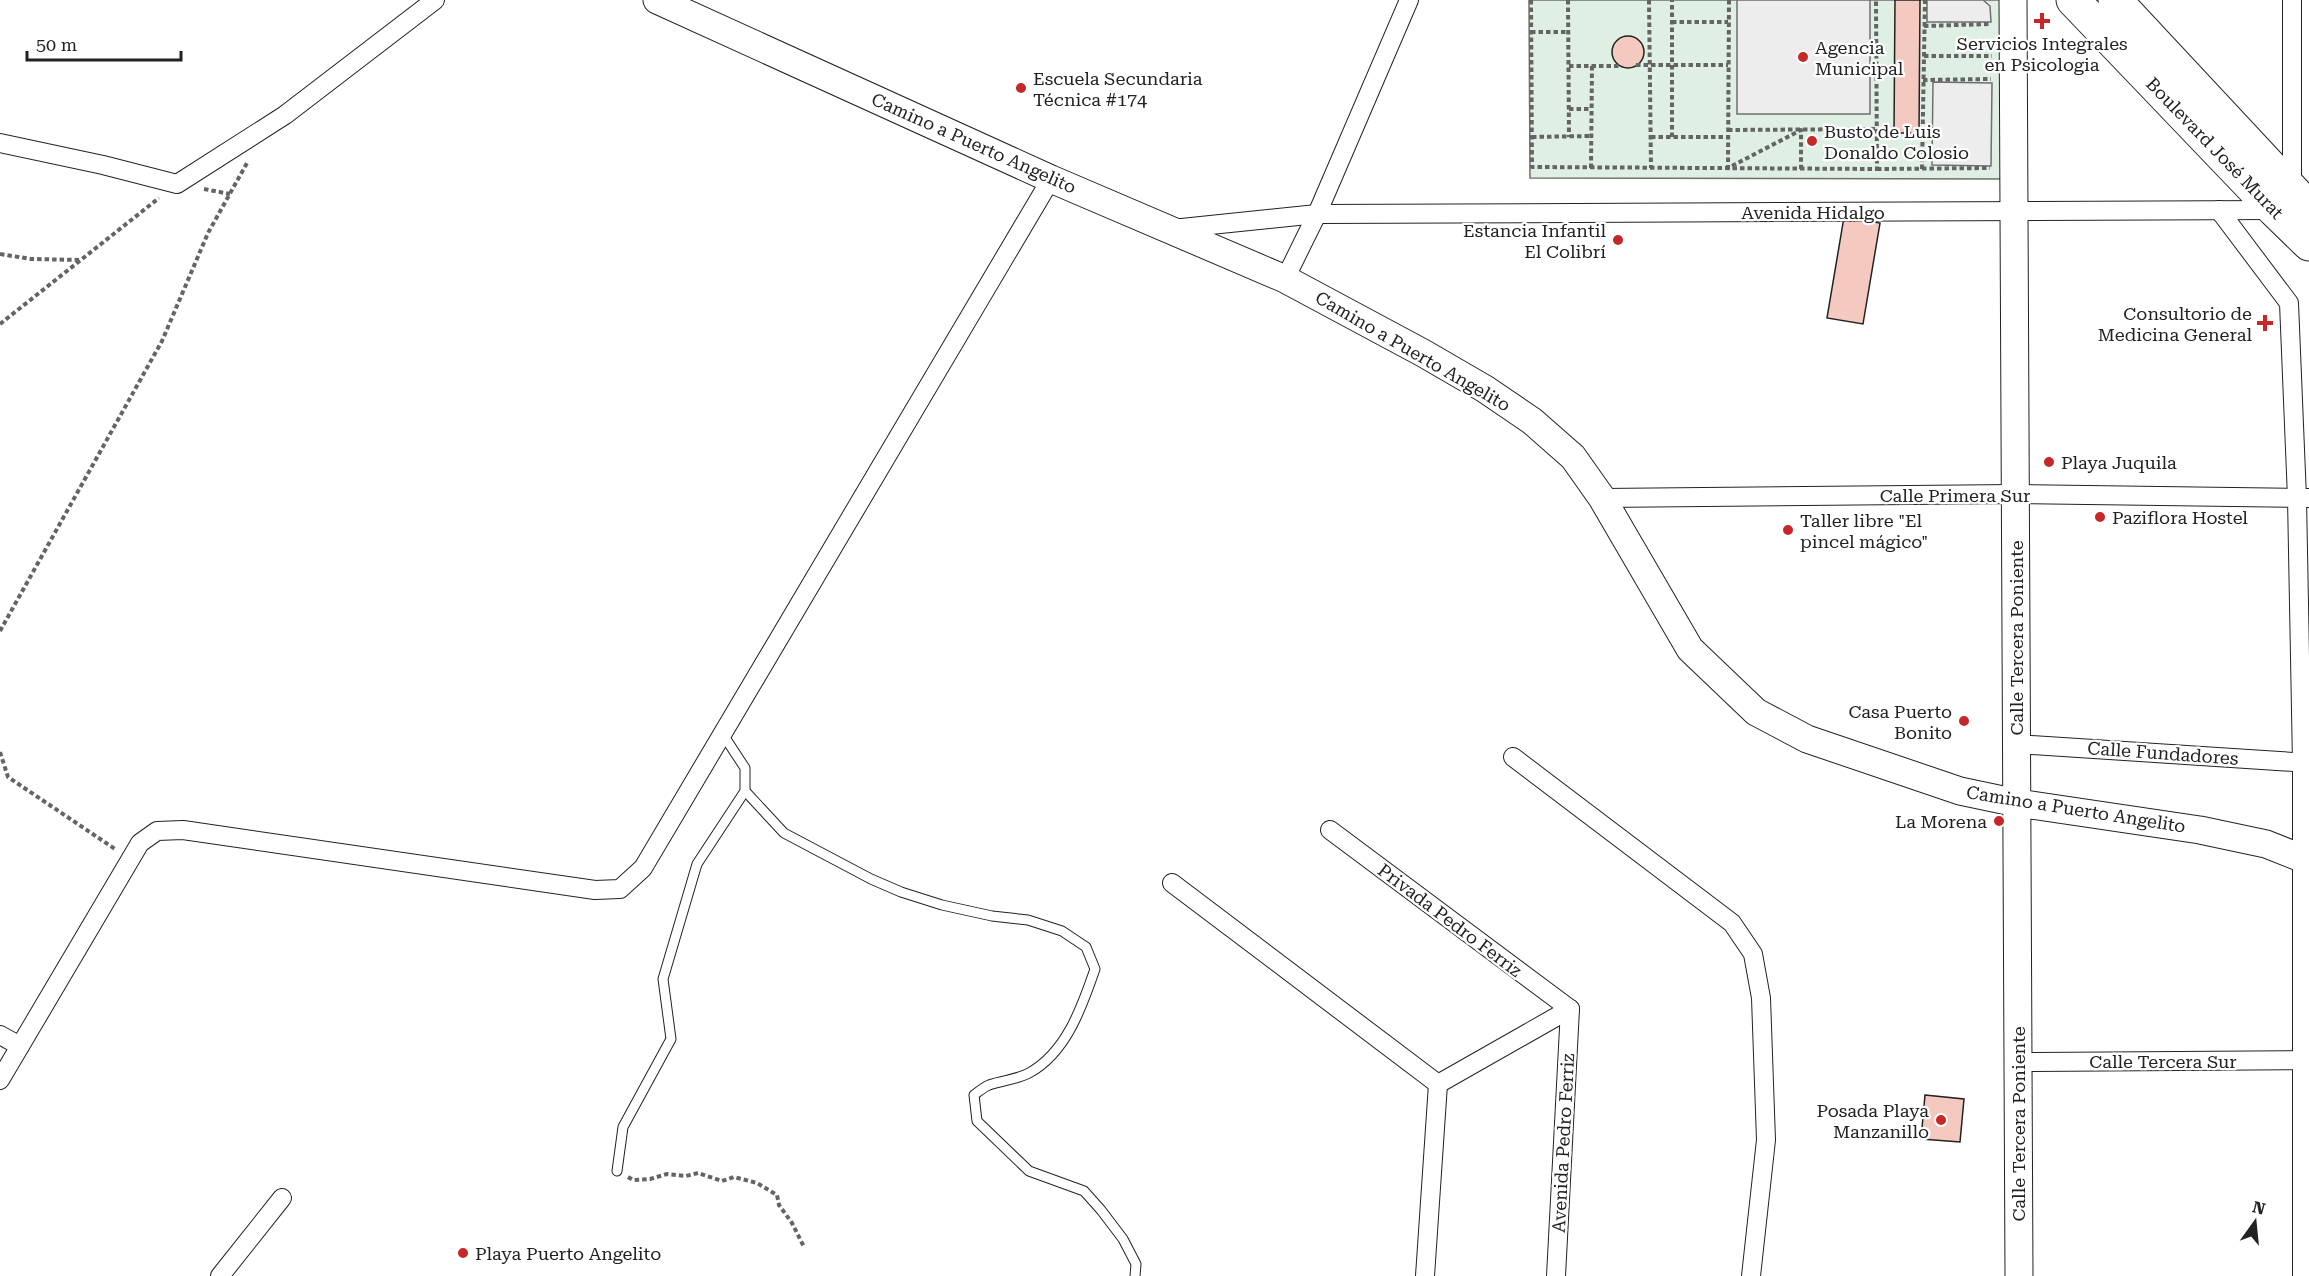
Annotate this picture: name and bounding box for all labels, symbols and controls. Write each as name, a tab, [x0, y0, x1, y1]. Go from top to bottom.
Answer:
marker: Servicios Integrales en Psicologia	[2033, 12, 2051, 30]
scale bar	[27, 24, 182, 62]
place label: Servicios Integrales en Psicologia	[1956, 33, 2128, 75]
text: 50 m	[36, 34, 77, 55]
place label: Agencia Municipal	[1815, 37, 1904, 79]
marker: Agencia Municipal	[1796, 50, 1810, 64]
place label: Escuela Secundaria Técnica #174	[1033, 68, 1203, 110]
street label: Boulevard José Murat	[2142, 73, 2288, 223]
marker: Escuela Secundaria Técnica #174	[1014, 81, 1028, 95]
street label: Camino a Puerto Angelito	[868, 88, 1080, 198]
place label: Busto de Luis Donaldo Colosio	[1824, 121, 1969, 163]
marker: Busto de Luis Donaldo Colosio	[1805, 134, 1819, 148]
street label: Avenida Hidalgo	[1741, 202, 1885, 223]
place label: Estancia Infantil El Colibrí	[1463, 220, 1606, 262]
marker: Estancia Infantil El Colibrí	[1611, 233, 1625, 247]
street label: Camino a Puerto Angelito	[1312, 286, 1514, 416]
place label: Consultorio de Medicina General	[2098, 303, 2252, 345]
marker: Consultorio de Medicina General	[2256, 314, 2274, 332]
place label: Playa Juquila	[2061, 452, 2177, 473]
marker: Playa Juquila	[2042, 455, 2056, 469]
street label: Calle Primera Sur	[1880, 485, 2030, 506]
place label: Paziflora Hostel	[2112, 507, 2248, 528]
place label: Taller libre "El pincel mágico"	[1800, 510, 1928, 552]
marker: Paziflora Hostel	[2093, 510, 2107, 524]
marker: Taller libre "El pincel mágico"	[1781, 523, 1795, 537]
street label: Calle Tercera Poniente	[2006, 540, 2027, 736]
place label: Casa Puerto Bonito	[1848, 701, 1952, 743]
marker: Casa Puerto Bonito	[1957, 714, 1971, 728]
street label: Calle Fundadores	[2087, 737, 2239, 769]
street label: Camino a Puerto Angelito	[1965, 781, 2187, 837]
place label: La Morena	[1895, 811, 1987, 832]
marker: La Morena	[1992, 814, 2006, 828]
street label: Privada Pedro Ferriz	[1374, 859, 1526, 981]
street label: Calle Tercera Poniente	[2008, 1026, 2029, 1222]
street label: Calle Tercera Sur	[2089, 1051, 2237, 1072]
street label: Avenida Pedro Ferriz	[1548, 1052, 1578, 1233]
place label: Posada Playa Manzanillo	[1817, 1100, 1929, 1142]
marker: Posada Playa Manzanillo	[1934, 1113, 1948, 1127]
north arrow	[2225, 1192, 2285, 1252]
text: N	[2250, 1197, 2267, 1219]
place label: Playa Puerto Angelito	[475, 1243, 661, 1264]
marker: Playa Puerto Angelito	[456, 1246, 470, 1260]

